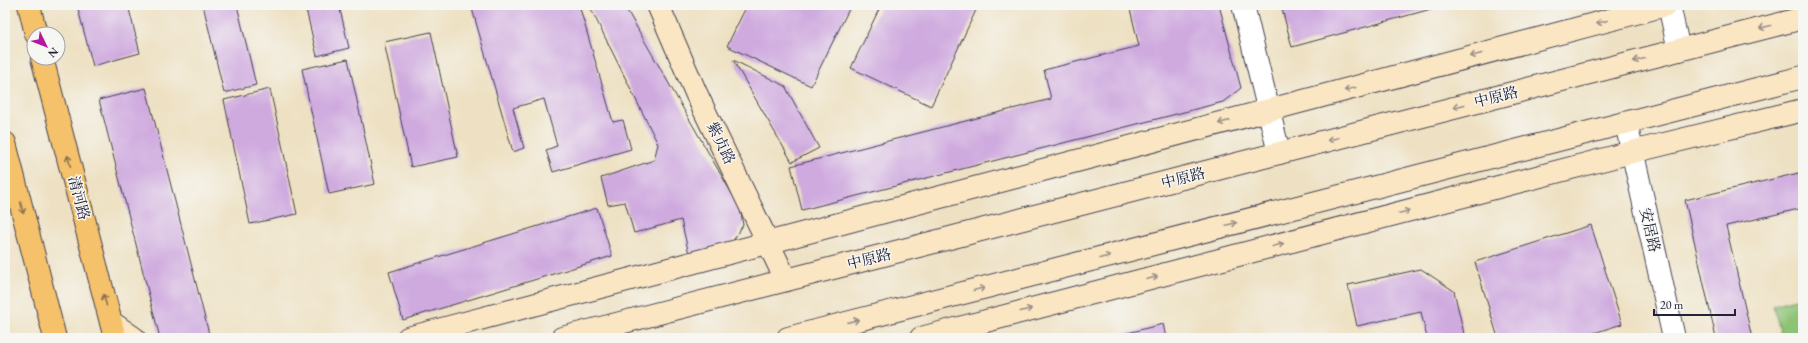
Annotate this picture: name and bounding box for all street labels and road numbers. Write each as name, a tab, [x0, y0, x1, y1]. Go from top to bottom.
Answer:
street label: 中原路	[1472, 82, 1520, 111]
street label: 紫贞路	[703, 118, 740, 167]
street label: 中原路	[1159, 163, 1207, 192]
street label: 清河路	[64, 174, 94, 222]
street label: 安居路	[1636, 206, 1665, 254]
street label: 中原路	[845, 244, 893, 273]

